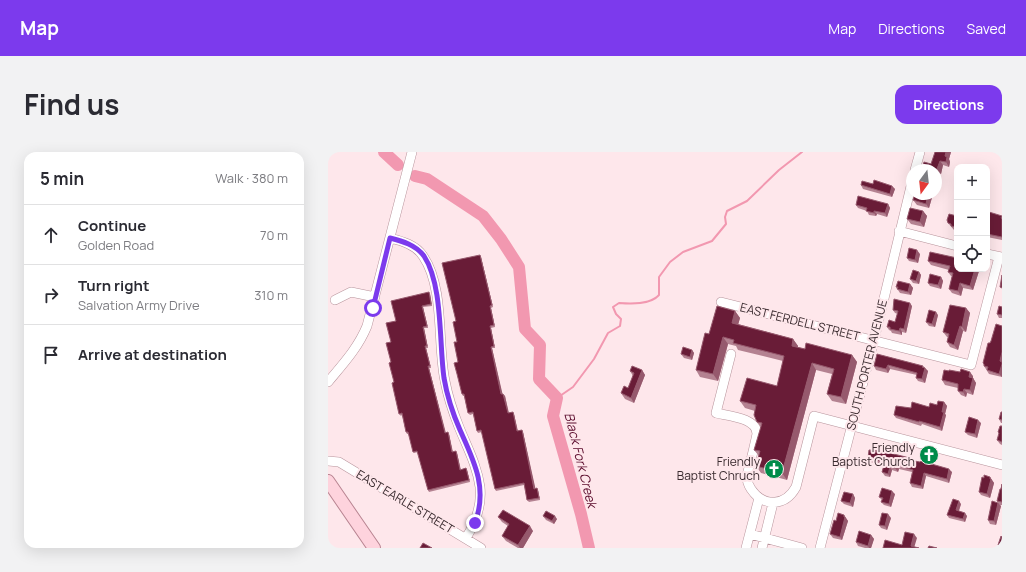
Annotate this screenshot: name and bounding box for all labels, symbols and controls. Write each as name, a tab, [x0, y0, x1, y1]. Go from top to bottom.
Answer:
text: Map	[20, 15, 59, 41]
text: Map	[828, 19, 856, 38]
text: Directions	[878, 19, 945, 38]
text: Saved	[967, 19, 1006, 38]
text: Find us	[24, 85, 119, 123]
button: Directions	[895, 85, 1002, 124]
north arrow	[906, 164, 942, 200]
map controls	[954, 164, 990, 272]
button: +	[954, 164, 990, 200]
text: 5 min	[40, 167, 84, 190]
text: Walk · 380 m	[215, 169, 288, 187]
button: −	[954, 200, 990, 236]
text: Continue	[78, 215, 146, 236]
icon: ahead	[40, 224, 62, 246]
text: 70 m	[260, 226, 288, 244]
text: Golden Road	[78, 236, 154, 254]
button: locate	[954, 236, 990, 272]
text: Turn right	[78, 275, 149, 296]
icon: right	[40, 284, 62, 306]
text: 310 m	[254, 286, 288, 304]
text: Salvation Army Drive	[78, 296, 200, 314]
street label: EAST FERDELL STREET	[738, 298, 863, 345]
street label: SOUTH PORTER AVENUE	[842, 298, 891, 432]
route start	[364, 299, 382, 317]
icon: arrive	[40, 344, 62, 366]
text: Arrive at destination	[78, 344, 227, 365]
water label: Black Fork Creek	[560, 410, 602, 512]
place label: Friendly Baptist Church	[832, 439, 916, 470]
church icon: Friendly Baptist Church	[918, 444, 940, 466]
place label: Friendly Baptist Chruch	[677, 453, 761, 484]
church icon: Friendly Baptist Chruch	[763, 458, 785, 480]
street label: EAST EARLE STREET	[353, 466, 458, 538]
route end	[466, 514, 484, 532]

